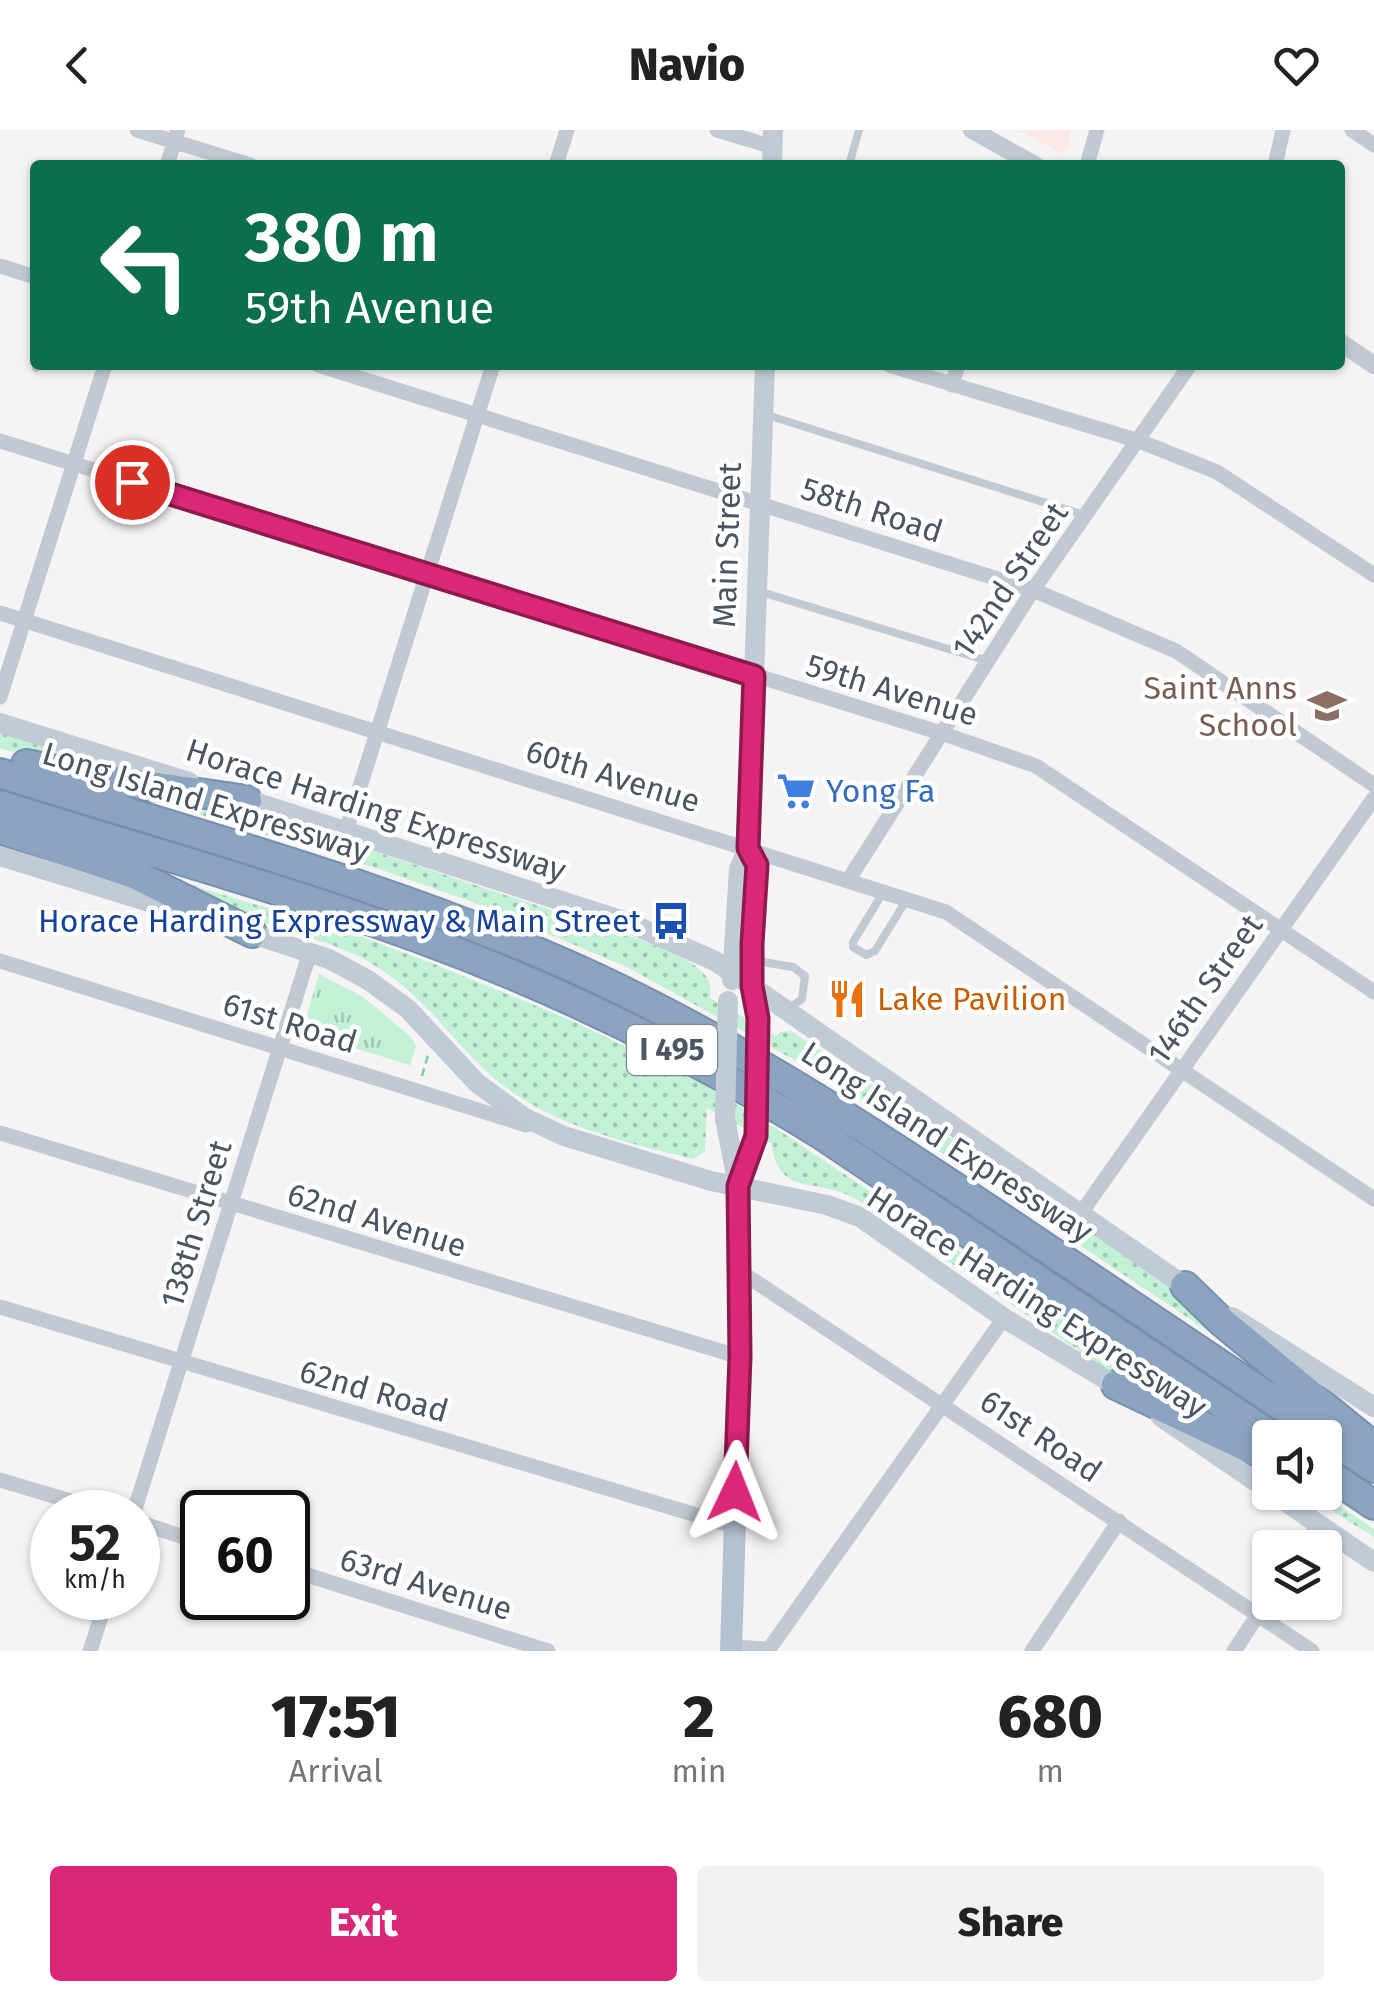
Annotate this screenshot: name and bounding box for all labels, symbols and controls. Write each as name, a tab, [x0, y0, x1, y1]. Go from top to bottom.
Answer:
icon: back	[50, 38, 105, 93]
text: Navio	[629, 38, 745, 92]
icon: heart	[1269, 38, 1324, 93]
text: 380 m	[245, 196, 439, 280]
icon: left	[80, 200, 210, 330]
text: 59th Avenue	[245, 281, 494, 335]
pin	[90, 440, 175, 525]
icon: arrive	[105, 455, 160, 510]
street label: Main Street	[705, 461, 749, 628]
street label: 58th Road	[797, 469, 947, 551]
street label: 142nd Street	[944, 495, 1076, 665]
street label: 59th Avenue	[802, 646, 982, 734]
place label: Saint Anns School	[1144, 669, 1297, 744]
school or university icon: Saint Anns School	[1306, 685, 1348, 727]
street label: Horace Harding Expressway	[181, 731, 571, 890]
street label: 60th Avenue	[521, 732, 705, 820]
street label: Long Island Expressway	[38, 734, 374, 870]
supermarket icon: Yong Fa	[775, 770, 817, 812]
place label: Yong Fa	[826, 772, 935, 810]
bus stop icon: Horace Harding Expressway & Main Street	[650, 900, 692, 942]
place label: Horace Harding Expressway & Main Street	[38, 902, 641, 940]
street label: 146th Street	[1140, 907, 1271, 1071]
restaurant icon: Lake Pavilion	[826, 978, 868, 1020]
place label: Lake Pavilion	[877, 980, 1066, 1018]
street label: 61st Road	[218, 985, 362, 1061]
road number: I 495	[627, 1025, 717, 1075]
street label: Long Island Expressway	[794, 1033, 1100, 1251]
street label: 138th Street	[153, 1135, 240, 1312]
street label: 62nd Avenue	[283, 1175, 471, 1265]
street label: Horace Harding Expressway	[860, 1178, 1214, 1426]
street label: 62nd Road	[295, 1352, 453, 1430]
street label: 61st Road	[973, 1382, 1109, 1490]
map controls	[1252, 1420, 1342, 1620]
button: sound	[1252, 1420, 1342, 1510]
position arrow	[683, 1440, 787, 1544]
speed limit sign: 60	[180, 1490, 310, 1620]
text: 52	[69, 1513, 121, 1573]
button: layers	[1252, 1530, 1342, 1620]
street label: 63rd Avenue	[335, 1540, 517, 1628]
text: km/h	[64, 1565, 126, 1595]
text: 17:51	[271, 1681, 400, 1753]
text: 2	[683, 1681, 715, 1753]
text: 680	[998, 1681, 1103, 1753]
text: Arrival	[289, 1752, 383, 1790]
text: min	[671, 1752, 727, 1790]
text: m	[1037, 1752, 1064, 1790]
button: Exit	[50, 1866, 677, 1981]
button: Share	[697, 1866, 1324, 1981]

